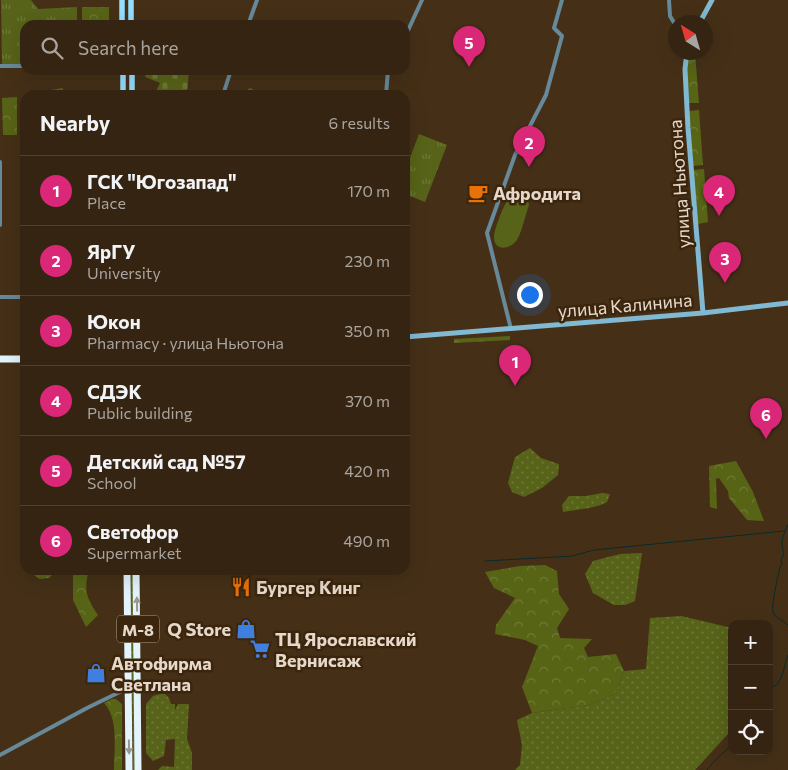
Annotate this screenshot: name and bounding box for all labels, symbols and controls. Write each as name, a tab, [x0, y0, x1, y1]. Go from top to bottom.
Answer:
north arrow	[668, 15, 713, 60]
search box	[20, 20, 410, 75]
pin: 5	[453, 26, 485, 67]
icon: search	[38, 34, 66, 62]
text: Search here	[78, 36, 178, 59]
text: Nearby	[40, 110, 110, 135]
text: 6 results	[329, 113, 390, 132]
street label: улица Ньютона	[664, 119, 694, 249]
pin: 2	[513, 126, 545, 167]
text: ГСК "Югозапад"	[87, 170, 236, 193]
pin: 4	[703, 175, 735, 216]
text: 1	[52, 181, 60, 200]
text: 170 m	[347, 181, 390, 200]
cafe icon: Афродита	[467, 182, 489, 204]
place label: Афродита	[493, 182, 581, 204]
text: Place	[87, 193, 126, 212]
text: ЯрГУ	[87, 240, 136, 263]
pin: 3	[709, 242, 741, 283]
text: 2	[51, 251, 61, 270]
text: 230 m	[345, 251, 390, 270]
text: University	[87, 263, 161, 282]
your location	[517, 282, 543, 308]
street label: улица Калинина	[557, 288, 693, 322]
text: Юкон	[87, 310, 141, 333]
text: 3	[51, 321, 61, 340]
text: 350 m	[344, 321, 390, 340]
text: Pharmacy · улица Ньютона	[87, 333, 284, 352]
pin: 1	[499, 345, 531, 386]
text: СДЭК	[87, 380, 142, 403]
text: 4	[51, 391, 61, 410]
text: 370 m	[345, 391, 390, 410]
pin: 6	[750, 398, 782, 439]
text: Public building	[87, 403, 192, 422]
text: Детский сад №57	[87, 450, 246, 473]
text: 5	[51, 461, 61, 480]
text: 420 m	[344, 461, 390, 480]
text: School	[87, 473, 137, 492]
text: Светофор	[87, 520, 179, 543]
text: 6	[51, 531, 61, 550]
text: 490 m	[343, 531, 390, 550]
text: Supermarket	[87, 543, 182, 562]
restaurant icon: Бургер Кинг	[230, 576, 252, 598]
place label: Бургер Кинг	[256, 576, 361, 598]
one-way arrow	[133, 595, 141, 611]
road number: М-8	[117, 616, 159, 642]
place label: Q Store	[167, 618, 231, 640]
shop icon: Q Store	[235, 618, 257, 640]
map controls	[728, 620, 773, 755]
button: +	[728, 620, 773, 665]
place label: ТЦ Ярославский Вернисаж	[275, 628, 416, 671]
supermarket icon: ТЦ Ярославский Вернисаж	[249, 638, 271, 660]
place label: Автофирма Светлана	[111, 652, 212, 695]
shop icon: Автофирма Светлана	[85, 662, 107, 684]
button: −	[728, 665, 773, 710]
button: locate	[728, 710, 773, 755]
one-way arrow	[125, 739, 133, 755]

